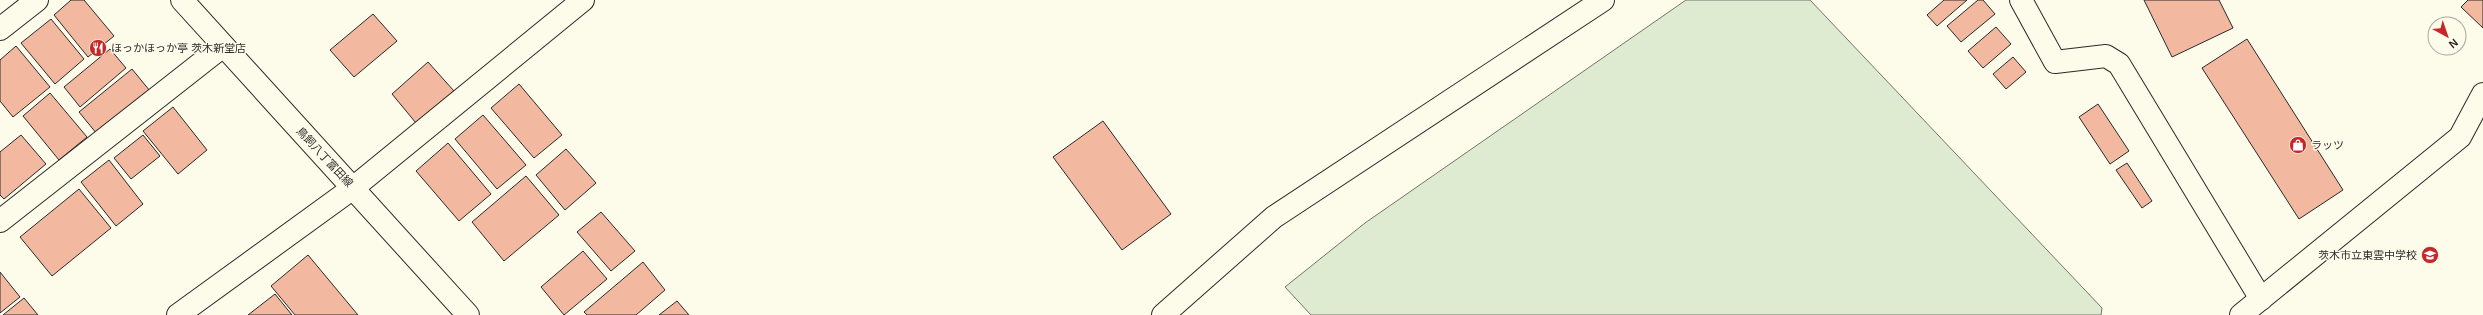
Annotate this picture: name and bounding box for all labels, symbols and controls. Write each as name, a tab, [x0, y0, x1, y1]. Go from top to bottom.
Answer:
north arrow	[2427, 16, 2467, 56]
text: N	[2446, 37, 2460, 51]
restaurant icon: ほっかほっか亭 茨木新堂店	[88, 38, 108, 58]
place label: ほっかほっか亭 茨木新堂店	[111, 42, 246, 54]
street label: 鳥飼八丁富田線	[294, 125, 356, 189]
shop icon: ラッツ	[2288, 135, 2308, 155]
place label: ラッツ	[2311, 139, 2344, 151]
school or university icon: 茨木市立東雲中学校	[2420, 245, 2440, 265]
place label: 茨木市立東雲中学校	[2318, 249, 2417, 261]

